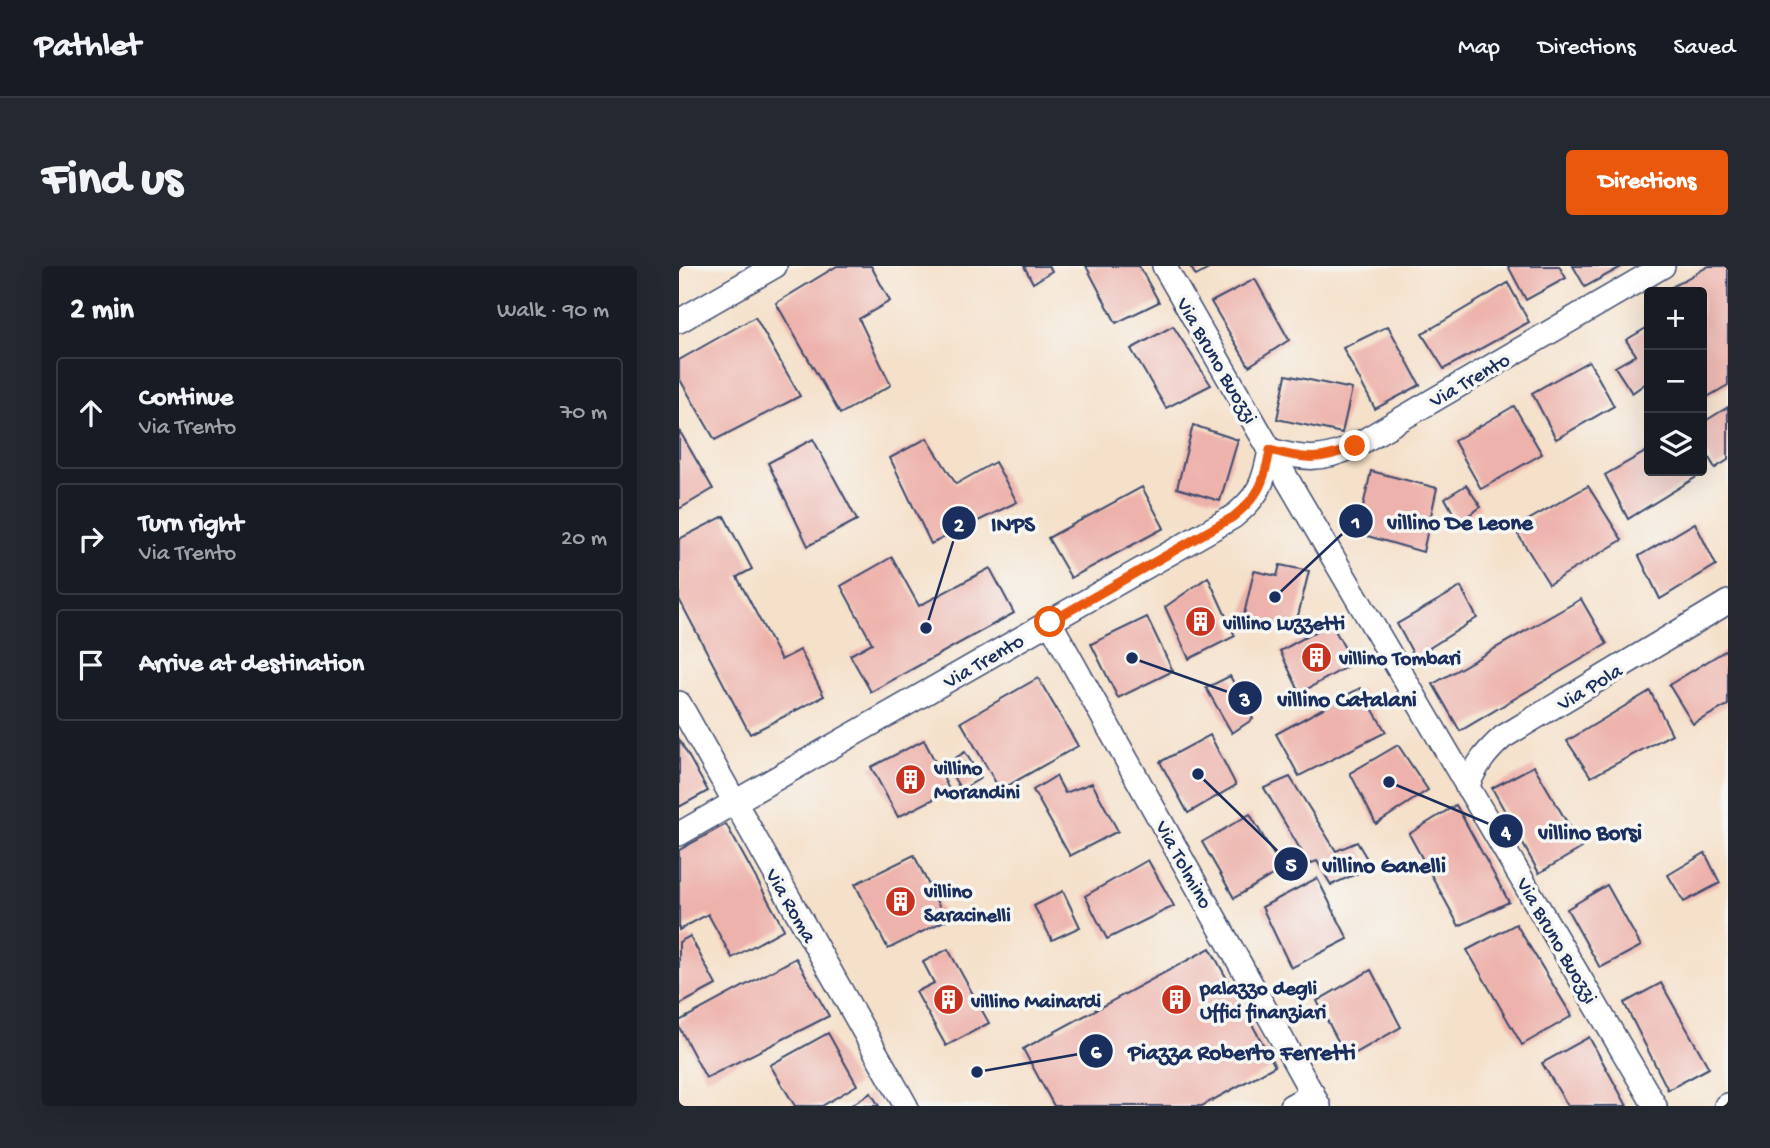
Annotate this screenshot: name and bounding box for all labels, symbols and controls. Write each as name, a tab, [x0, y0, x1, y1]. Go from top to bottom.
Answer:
text: Pathlet	[35, 29, 141, 67]
text: Map	[1458, 34, 1500, 63]
text: Directions	[1538, 34, 1636, 63]
text: Saved	[1674, 34, 1735, 63]
button: Directions	[1566, 150, 1728, 215]
text: Find us	[42, 153, 182, 211]
map controls	[1644, 287, 1707, 476]
button: +	[1644, 287, 1707, 350]
street label: Via Bruno Buozzi	[1168, 293, 1261, 429]
text: 2 min	[70, 294, 134, 329]
text: Walk · 90 m	[497, 298, 609, 325]
street label: Via Trento	[1425, 349, 1515, 416]
button: −	[1644, 350, 1707, 413]
text: Continue	[139, 384, 233, 415]
icon: ahead	[72, 394, 110, 432]
text: 70 m	[560, 400, 607, 427]
button: layers	[1644, 413, 1707, 476]
text: Via Trento	[139, 415, 236, 442]
route end	[1339, 430, 1370, 461]
callout: villino De Leone	[1338, 499, 1547, 543]
callout: INPS	[942, 501, 1049, 545]
text: Turn right	[139, 510, 243, 541]
text: villino De Leone	[1386, 511, 1534, 538]
text: 1	[1351, 512, 1360, 537]
text: INPS	[991, 513, 1036, 540]
text: 2	[954, 515, 965, 540]
icon: right	[72, 520, 110, 558]
text: 20 m	[561, 526, 607, 553]
text: Via Trento	[139, 541, 236, 568]
building icon: villino Luzzetti	[1183, 605, 1217, 639]
route start	[1034, 606, 1065, 637]
place label: villino Luzzetti	[1222, 613, 1345, 638]
street label: Via Trento	[939, 630, 1029, 697]
building icon: villino Tombari	[1299, 640, 1333, 674]
icon: arrive	[72, 646, 110, 684]
place label: villino Tombari	[1338, 648, 1461, 673]
text: Arrive at destination	[139, 650, 364, 681]
street label: Via Pola	[1553, 659, 1629, 719]
callout: villino Catalani	[1228, 676, 1431, 720]
text: villino Catalani	[1276, 688, 1417, 715]
text: 3	[1239, 690, 1251, 715]
place label: villino Morandini	[933, 758, 1020, 807]
building icon: villino Morandini	[894, 762, 928, 796]
callout: villino Borsi	[1489, 809, 1656, 853]
street label: Via Tolmino	[1147, 816, 1216, 914]
text: villino Borsi	[1537, 821, 1642, 848]
text: 4	[1500, 822, 1512, 847]
callout: villino Ganelli	[1273, 842, 1460, 886]
text: villino Ganelli	[1321, 854, 1446, 881]
text: 5	[1285, 855, 1297, 880]
street label: Via Roma	[757, 864, 821, 949]
street label: Via Bruno Buozzi	[1508, 873, 1601, 1009]
place label: villino Saracinelli	[923, 881, 1011, 930]
building icon: villino Saracinelli	[884, 885, 918, 919]
place label: palazzo degli Uffici finanziari	[1199, 978, 1326, 1027]
building icon: palazzo degli Uffici finanziari	[1160, 982, 1194, 1016]
building icon: villino Mainardi	[931, 983, 965, 1017]
place label: villino Mainardi	[970, 991, 1101, 1016]
callout: Piazza Roberto Ferretti	[1079, 1029, 1369, 1073]
text: Piazza Roberto Ferretti	[1126, 1041, 1356, 1068]
text: 6	[1091, 1042, 1103, 1067]

